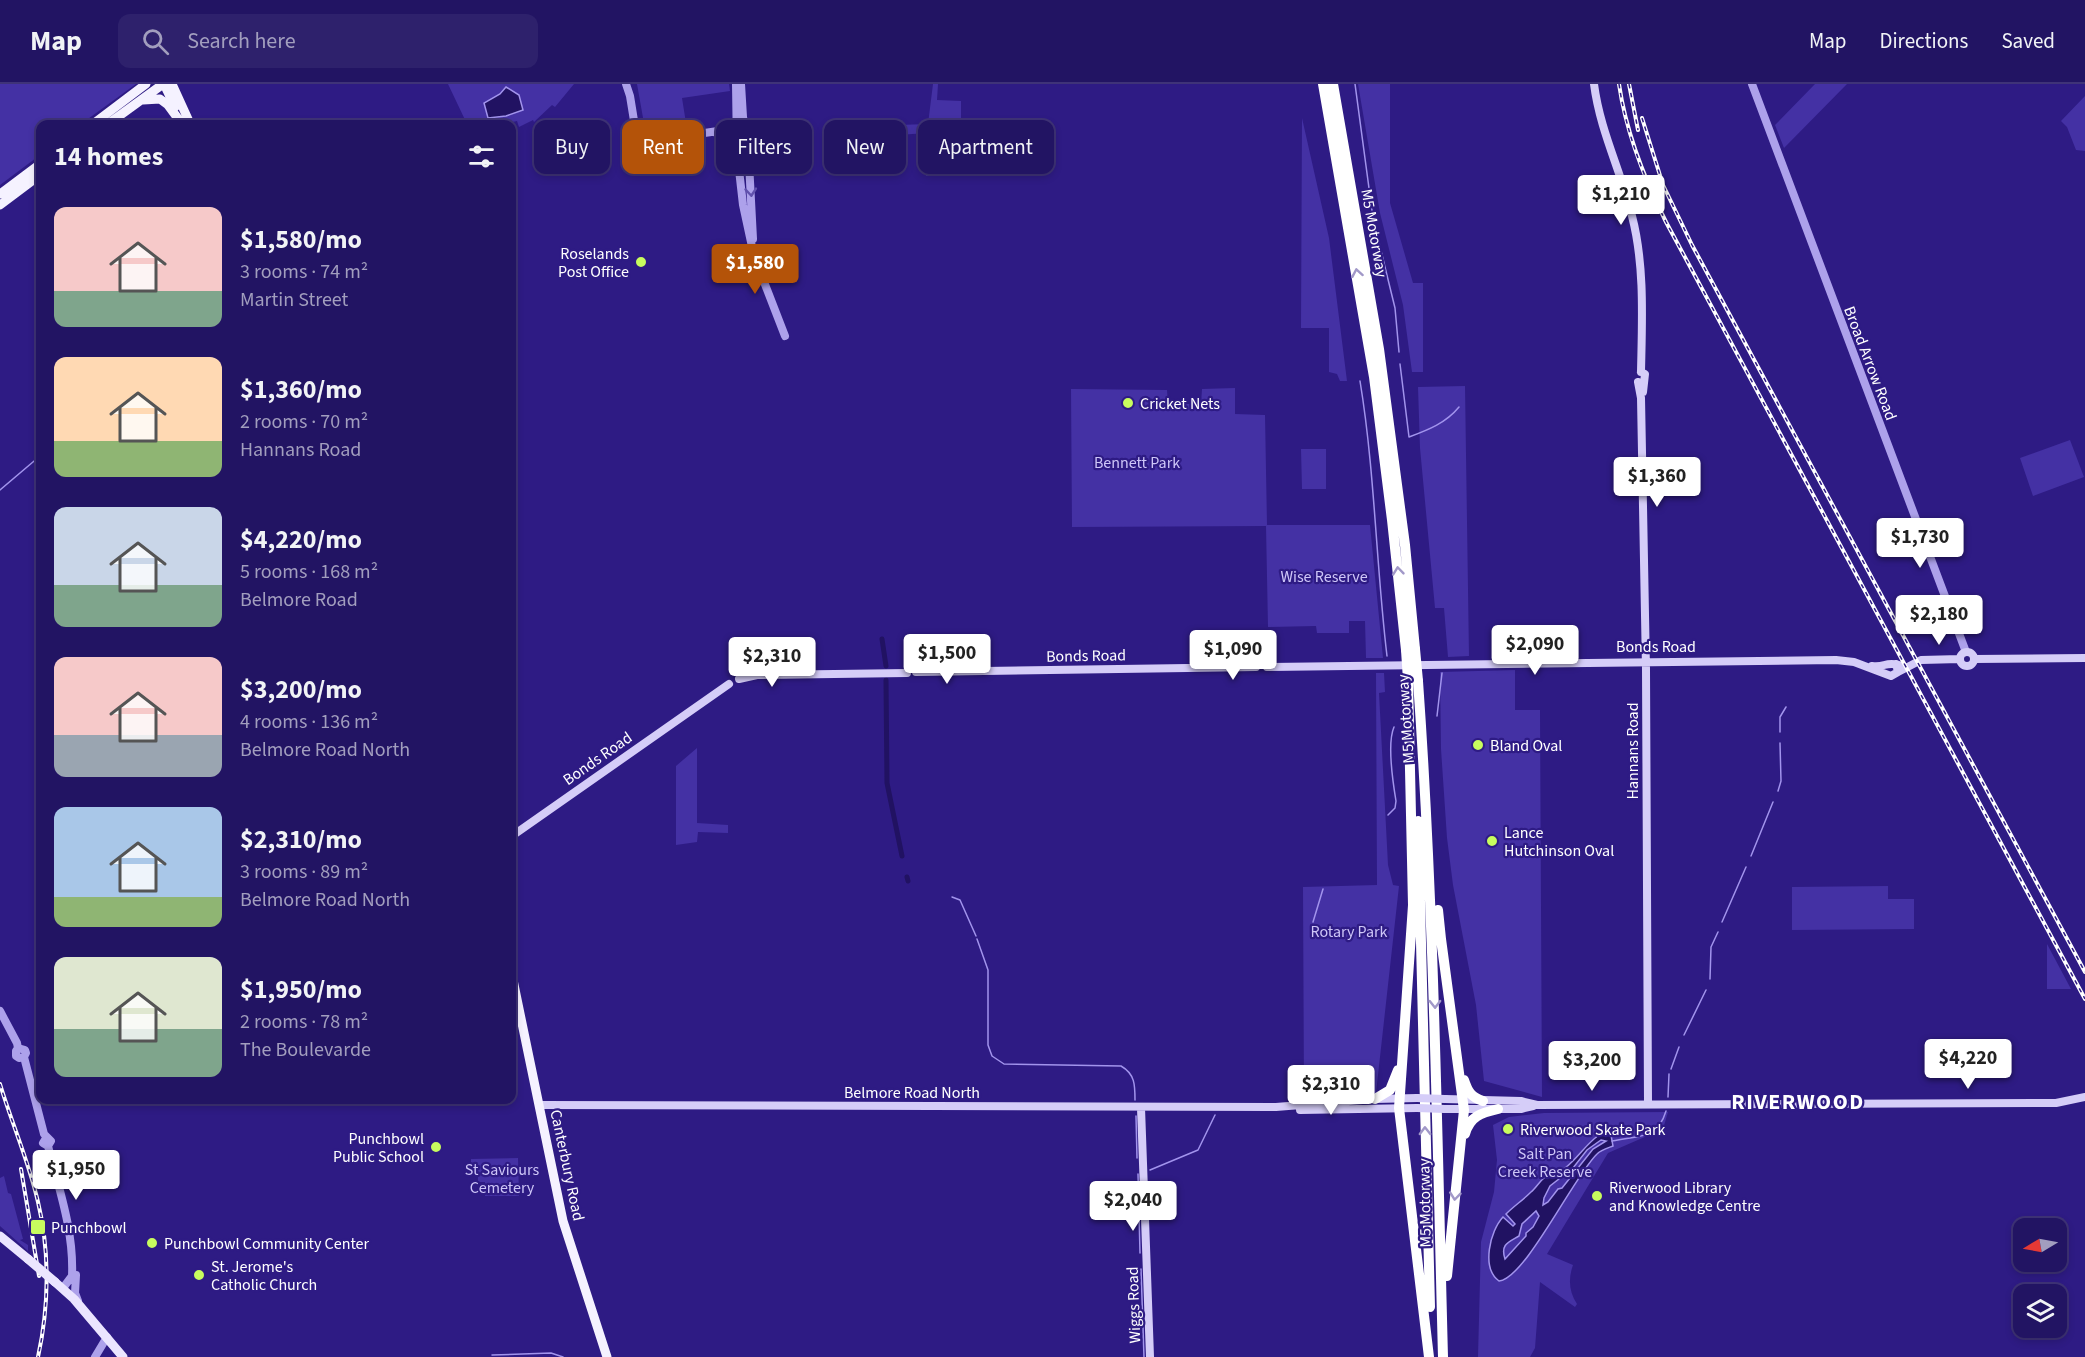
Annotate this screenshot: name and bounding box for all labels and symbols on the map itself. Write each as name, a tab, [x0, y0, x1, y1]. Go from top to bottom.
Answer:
pin: $1,210	[1572, 175, 1670, 226]
street label: M5 Motorway	[1355, 187, 1393, 280]
one-way arrow	[745, 188, 758, 197]
place label: Roselands Post Office	[558, 243, 629, 283]
pin: $1,580	[706, 244, 804, 295]
marker: Roselands Post Office	[634, 255, 648, 269]
one-way arrow	[1351, 269, 1364, 279]
street label: Broad Arrow Road	[1838, 303, 1902, 424]
place label: Cricket Nets	[1140, 393, 1220, 415]
marker: Cricket Nets	[1121, 396, 1135, 410]
park label: Bennett Park	[1094, 452, 1180, 474]
pin: $1,360	[1608, 457, 1706, 508]
pin: $1,730	[1871, 518, 1969, 569]
park label: Wise Reserve	[1280, 566, 1368, 588]
one-way arrow	[1392, 566, 1405, 575]
pin: $2,180	[1890, 595, 1988, 646]
pin: $2,090	[1486, 625, 1584, 676]
pin: $1,090	[1184, 630, 1282, 681]
pin: $1,500	[898, 634, 996, 685]
street label: Bonds Road	[1616, 636, 1696, 658]
pin: $2,310	[723, 637, 821, 688]
street label: Bonds Road	[1046, 644, 1126, 668]
street label: M5 Motorway	[1392, 673, 1420, 764]
street label: Hannans Road	[1622, 702, 1644, 800]
street label: Bonds Road	[559, 727, 637, 791]
place label: Bland Oval	[1490, 735, 1562, 757]
marker: Bland Oval	[1471, 738, 1485, 752]
place label: Lance Hutchinson Oval	[1504, 822, 1614, 862]
marker: Lance Hutchinson Oval	[1485, 834, 1499, 848]
park label: Rotary Park	[1310, 921, 1388, 943]
one-way arrow	[1429, 999, 1441, 1008]
pin: $4,220	[1919, 1039, 2017, 1090]
pin: $3,200	[1543, 1041, 1641, 1092]
pin: $2,310	[1282, 1065, 1380, 1116]
street label: Belmore Road North	[844, 1082, 980, 1104]
district label: RIVERWOOD	[1731, 1086, 1865, 1118]
street label: Canterbury Road	[544, 1108, 590, 1223]
place label: Riverwood Skate Park	[1520, 1119, 1666, 1141]
marker: Riverwood Skate Park	[1501, 1122, 1515, 1136]
one-way arrow	[1419, 1127, 1431, 1136]
place label: Punchbowl Public School	[333, 1128, 424, 1168]
marker: Punchbowl Public School	[429, 1140, 443, 1154]
park label: Salt Pan Creek Reserve	[1498, 1143, 1592, 1183]
pin: $1,950	[27, 1150, 125, 1201]
street label: M5 Motorway	[1413, 1158, 1437, 1248]
park label: St Saviours Cemetery	[465, 1159, 539, 1199]
place label: Riverwood Library and Knowledge Centre	[1609, 1177, 1761, 1217]
pin: $2,040	[1084, 1181, 1182, 1232]
marker: Riverwood Library and Knowledge Centre	[1590, 1189, 1604, 1203]
one-way arrow	[1449, 1192, 1462, 1201]
place label: Punchbowl	[51, 1217, 127, 1239]
marker: Punchbowl	[29, 1218, 47, 1236]
north arrow	[2013, 1218, 2067, 1272]
place label: Punchbowl Community Center	[164, 1233, 370, 1255]
marker: Punchbowl Community Center	[145, 1236, 159, 1250]
place label: St. Jerome's Catholic Church	[211, 1256, 317, 1296]
street label: Wiggs Road	[1122, 1266, 1146, 1344]
marker: St. Jerome's Catholic Church	[192, 1268, 206, 1282]

